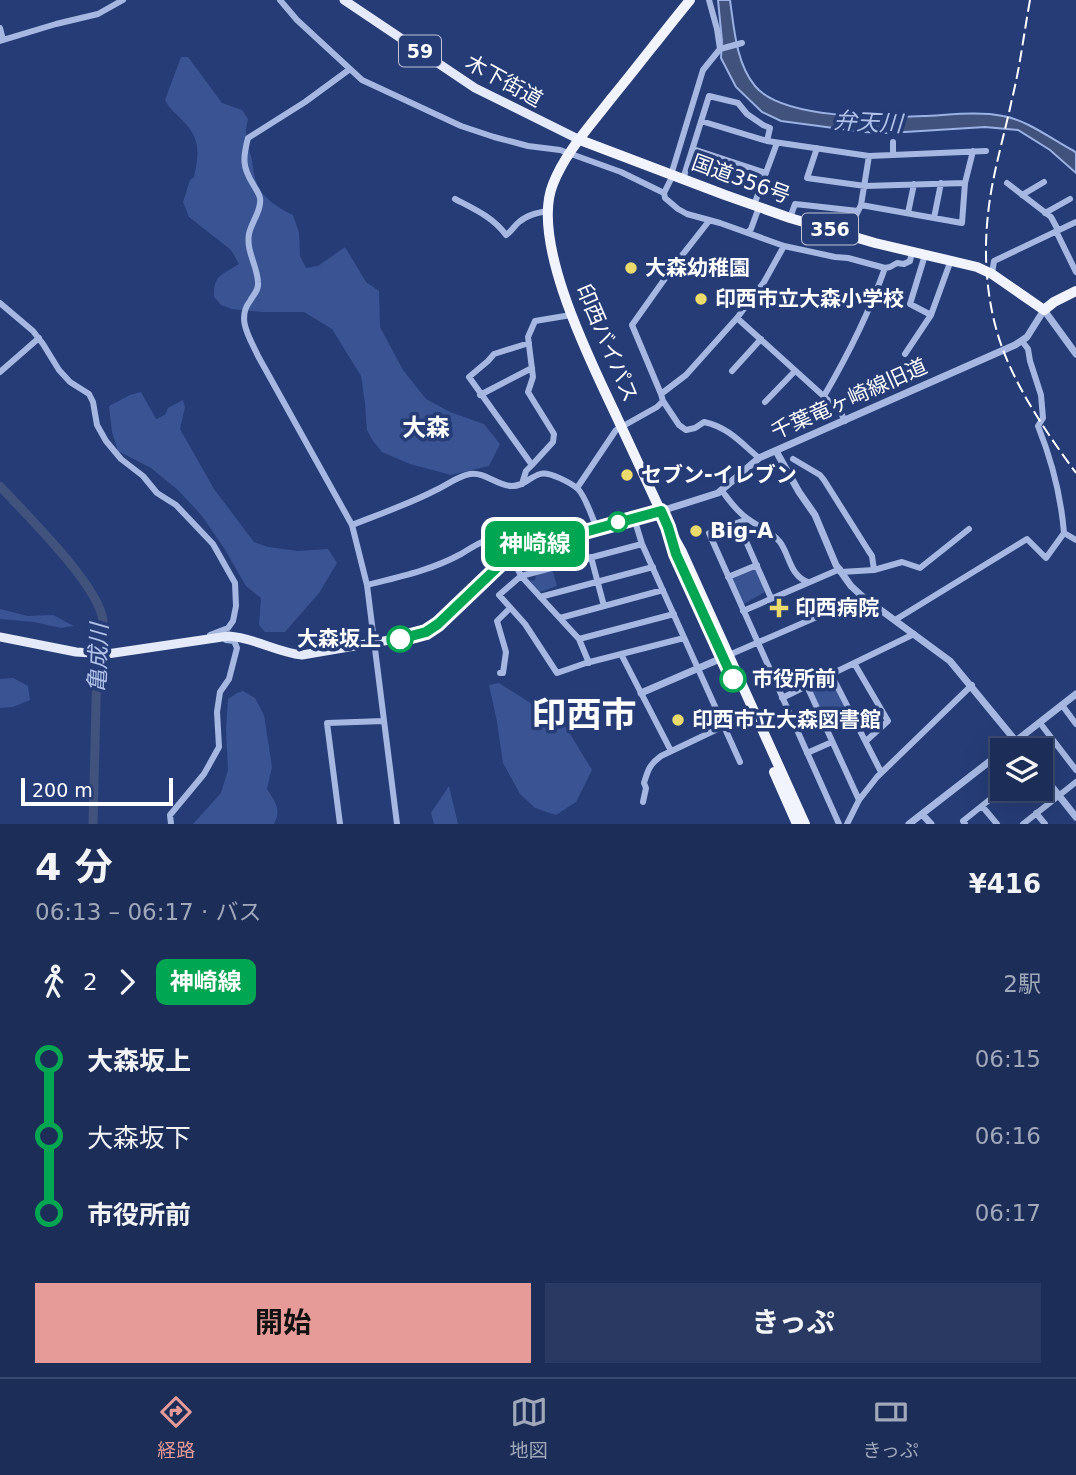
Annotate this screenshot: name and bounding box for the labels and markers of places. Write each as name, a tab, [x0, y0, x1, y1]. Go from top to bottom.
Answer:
place label: 大森幼稚園	[645, 256, 750, 280]
marker: 大森幼稚園	[623, 260, 639, 276]
place label: 印西市立大森小学校	[715, 287, 904, 311]
marker: 印西市立大森小学校	[693, 291, 709, 307]
place label: セブン-イレブン	[641, 463, 797, 487]
marker: セブン-イレブン	[619, 467, 635, 483]
unlabelled marker	[608, 512, 628, 532]
place label: Big-A	[710, 519, 774, 543]
marker: Big-A	[688, 523, 704, 539]
place label: 印西病院	[795, 596, 879, 620]
marker: 印西病院	[769, 598, 789, 618]
marker: 大森坂上	[387, 626, 413, 652]
place label: 大森坂上	[297, 627, 381, 651]
marker: 市役所前	[720, 666, 746, 692]
place label: 市役所前	[752, 667, 836, 691]
place label: 印西市立大森図書館	[692, 708, 881, 732]
marker: 印西市立大森図書館	[670, 712, 686, 728]

